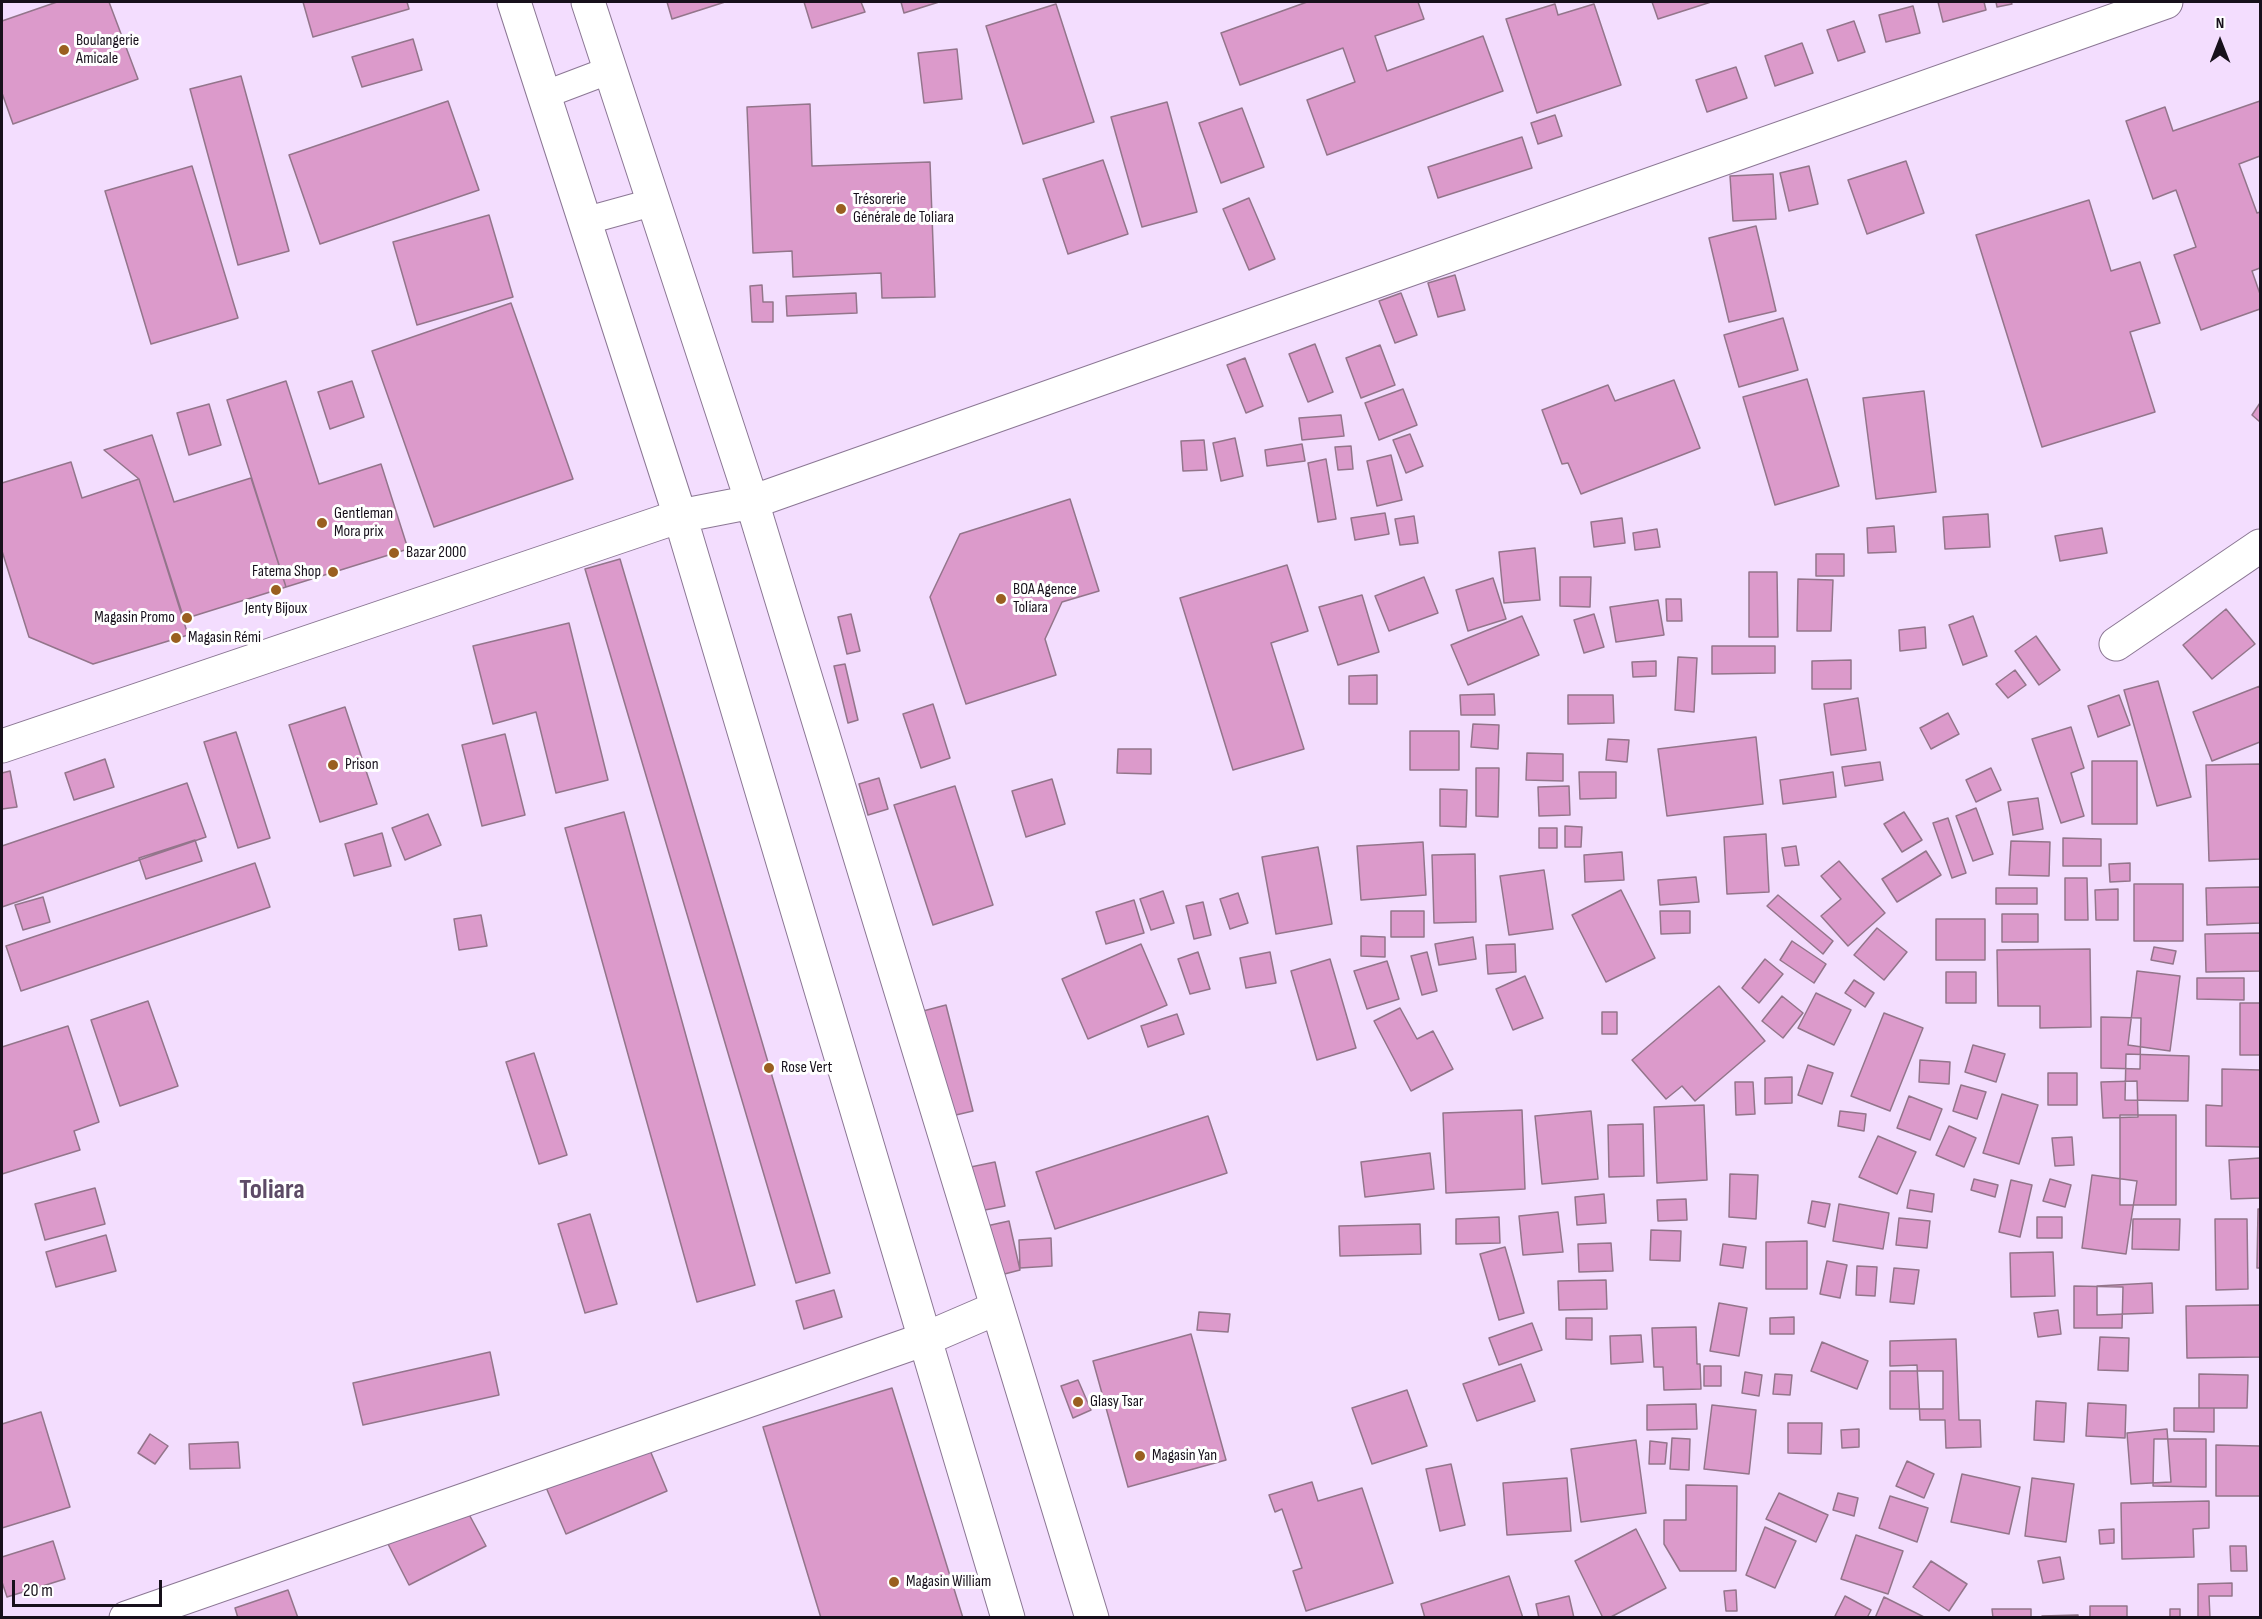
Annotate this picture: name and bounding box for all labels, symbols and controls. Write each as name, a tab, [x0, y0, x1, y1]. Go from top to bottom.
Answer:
north arrow	[2190, 12, 2250, 72]
text: N	[2216, 14, 2224, 33]
place label: Boulangerie Amicale	[76, 31, 139, 69]
marker: Boulangerie Amicale	[57, 43, 71, 57]
place label: Trésorerie Générale de Toliara	[853, 190, 954, 228]
marker: Trésorerie Générale de Toliara	[834, 202, 848, 216]
place label: Gentleman Mora prix	[334, 504, 393, 542]
marker: Gentleman Mora prix	[315, 516, 329, 530]
place label: Bazar 2000	[406, 543, 466, 563]
marker: Bazar 2000	[387, 546, 401, 560]
place label: Fatema Shop	[252, 562, 321, 582]
marker: Fatema Shop	[326, 565, 340, 579]
place label: BOA Agence Toliara	[1013, 580, 1077, 618]
marker: Jenty Bijoux	[269, 583, 283, 597]
marker: BOA Agence Toliara	[994, 592, 1008, 606]
place label: Jenty Bijoux	[245, 599, 307, 619]
place label: Magasin Promo	[94, 608, 175, 628]
marker: Magasin Promo	[180, 611, 194, 625]
place label: Magasin Rémi	[188, 628, 261, 648]
marker: Magasin Rémi	[169, 631, 183, 645]
place label: Prison	[345, 755, 379, 775]
marker: Prison	[326, 758, 340, 772]
place label: Rose Vert	[781, 1058, 832, 1078]
marker: Rose Vert	[762, 1061, 776, 1075]
district label: Toliara	[239, 1174, 305, 1208]
place label: Glasy Tsar	[1090, 1392, 1144, 1412]
marker: Glasy Tsar	[1071, 1395, 1085, 1409]
place label: Magasin Yan	[1152, 1446, 1217, 1466]
marker: Magasin Yan	[1133, 1449, 1147, 1463]
scale bar	[15, 1568, 165, 1606]
place label: Magasin William	[906, 1572, 991, 1592]
marker: Magasin William	[887, 1575, 901, 1589]
text: 20 m	[23, 1580, 53, 1601]

